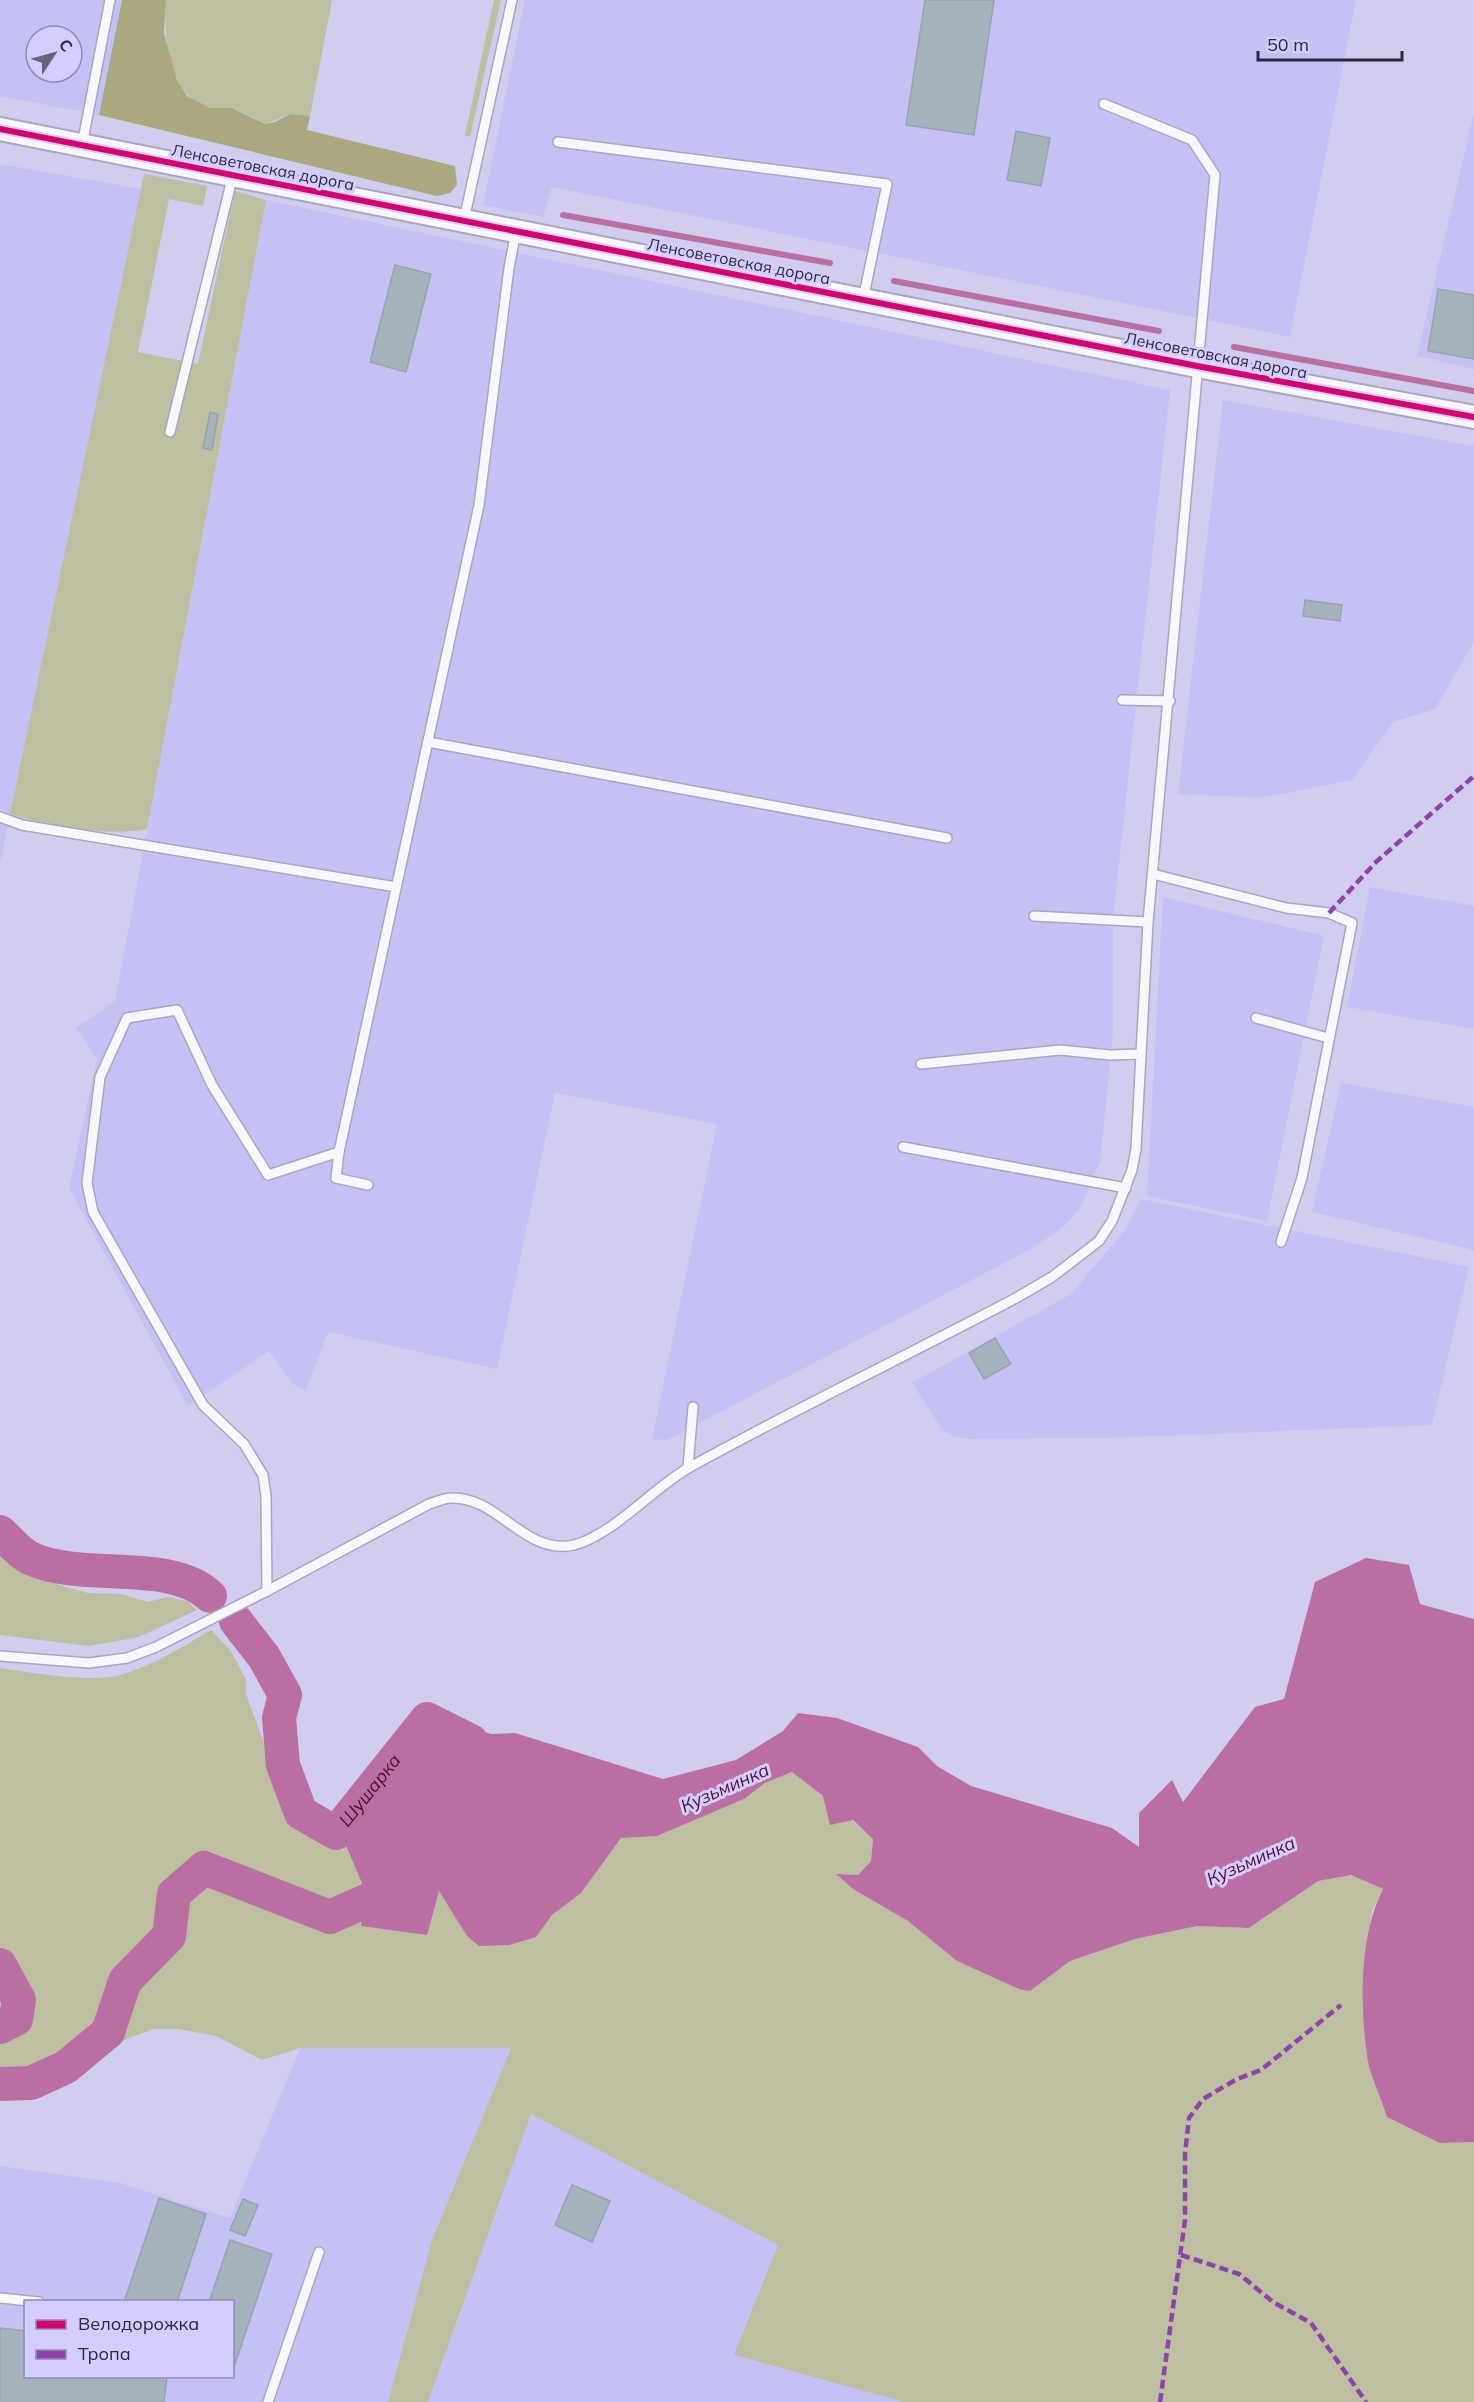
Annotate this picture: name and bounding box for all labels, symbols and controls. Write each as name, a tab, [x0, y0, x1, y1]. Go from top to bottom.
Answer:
north arrow	[24, 24, 84, 84]
scale bar	[1258, 24, 1402, 62]
text: 50 m	[1267, 33, 1309, 56]
text: С	[55, 35, 77, 56]
street label: Ленсоветовская дорога	[170, 139, 356, 195]
street label: Ленсоветовская дорога	[646, 233, 832, 289]
street label: Ленсоветовская дорога	[1123, 327, 1309, 383]
water label: Шушарка	[334, 1749, 406, 1831]
water label: Кузьминка	[677, 1758, 773, 1817]
water label: Кузьминка	[1203, 1831, 1299, 1890]
legend	[24, 2300, 234, 2378]
text: Велодорожка	[78, 2312, 199, 2335]
text: Тропа	[78, 2342, 131, 2365]

